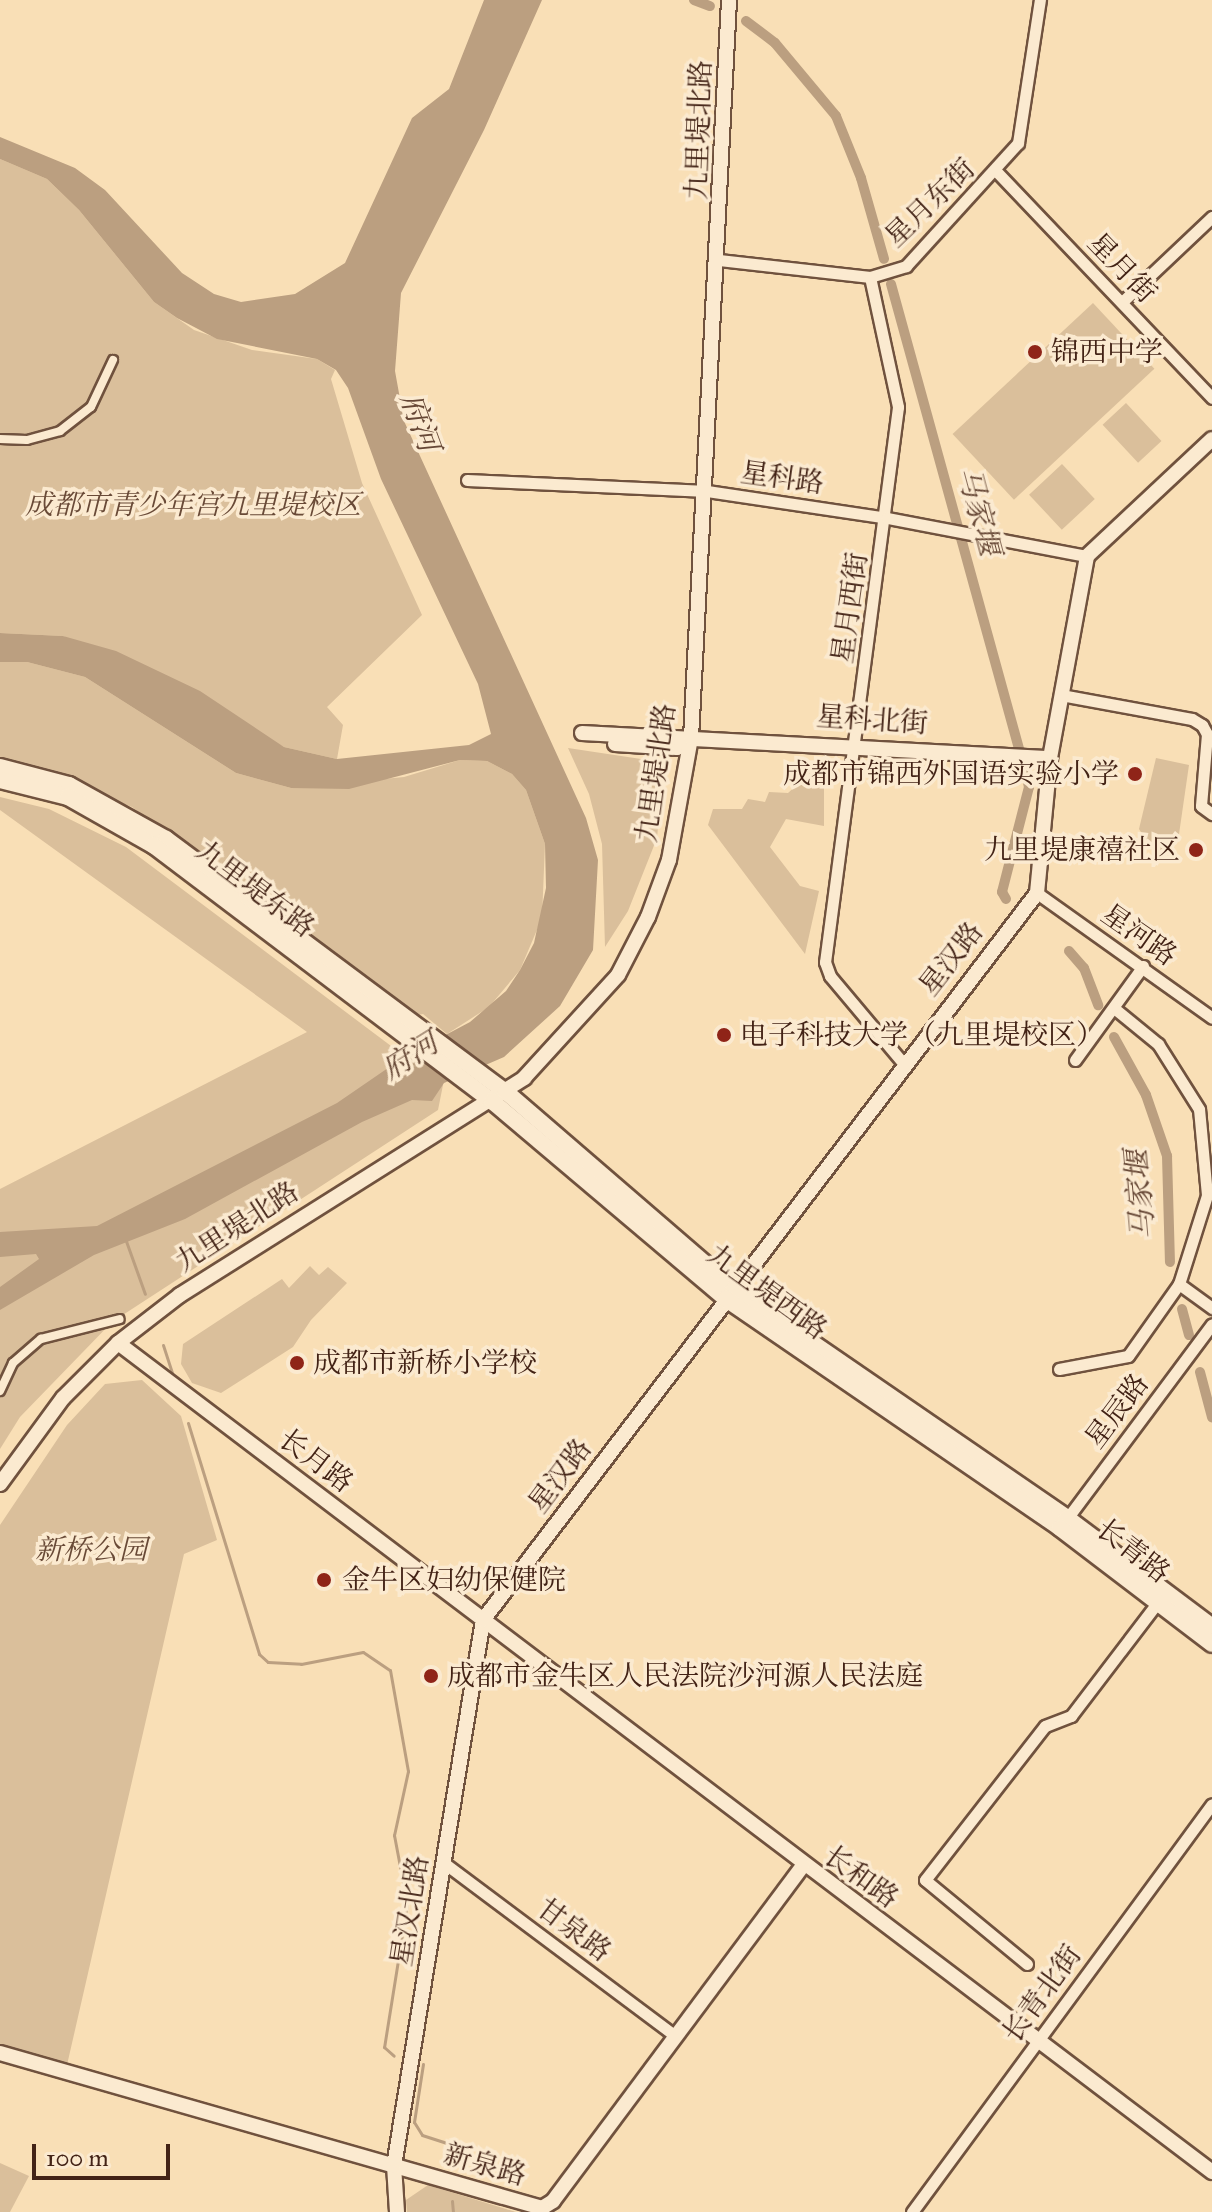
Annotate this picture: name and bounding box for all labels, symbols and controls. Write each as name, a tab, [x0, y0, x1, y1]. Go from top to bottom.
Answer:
street label: 九里堤北路	[680, 59, 718, 201]
street label: 星月东街	[878, 152, 982, 254]
street label: 星月街	[1081, 226, 1163, 310]
place label: 锦西中学	[1051, 335, 1163, 369]
marker: 锦西中学	[1026, 343, 1044, 361]
water label: 府河	[393, 388, 447, 456]
street label: 星科路	[738, 456, 826, 500]
water label: 马家堰	[950, 463, 1008, 559]
park label: 成都市青少年宫九里堤校区	[25, 488, 361, 522]
street label: 星月西街	[826, 550, 874, 666]
street label: 星科北街	[815, 699, 929, 741]
street label: 九里堤北路	[630, 701, 682, 845]
place label: 成都市锦西外国语实验小学	[783, 757, 1119, 791]
marker: 成都市锦西外国语实验小学	[1126, 765, 1144, 783]
street label: 九里堤东路	[189, 833, 321, 945]
place label: 九里堤康禧社区	[984, 833, 1180, 867]
marker: 九里堤康禧社区	[1187, 841, 1205, 859]
street label: 星河路	[1095, 897, 1183, 973]
street label: 星汉路	[912, 916, 990, 1002]
place label: 电子科技大学（九里堤校区）	[740, 1018, 1104, 1052]
water label: 府河	[375, 1025, 445, 1087]
marker: 电子科技大学（九里堤校区）	[715, 1026, 733, 1044]
water label: 马家堰	[1118, 1149, 1162, 1241]
street label: 九里堤北路	[169, 1175, 305, 1279]
street label: 九里堤西路	[700, 1237, 834, 1347]
place label: 成都市新桥小学校	[313, 1346, 537, 1380]
marker: 成都市新桥小学校	[288, 1354, 306, 1372]
street label: 星辰路	[1078, 1367, 1156, 1455]
street label: 长月路	[272, 1422, 360, 1500]
street label: 星汉路	[521, 1432, 599, 1520]
street label: 长青路	[1090, 1512, 1176, 1590]
park label: 新桥公园	[35, 1533, 147, 1567]
place label: 金牛区妇幼保健院	[342, 1563, 566, 1597]
marker: 金牛区妇幼保健院	[313, 1569, 335, 1591]
place label: 成都市金牛区人民法院沙河源人民法庭	[447, 1659, 923, 1693]
marker: 成都市金牛区人民法院沙河源人民法庭	[422, 1667, 440, 1685]
street label: 长和路	[817, 1839, 905, 1915]
street label: 星汉北路	[385, 1853, 435, 1969]
street label: 甘泉路	[530, 1891, 618, 1969]
street label: 长青北街	[995, 1939, 1089, 2049]
scale bar	[36, 2128, 174, 2178]
street label: 新泉路	[440, 2137, 530, 2193]
text: 100 m	[46, 2143, 109, 2173]

